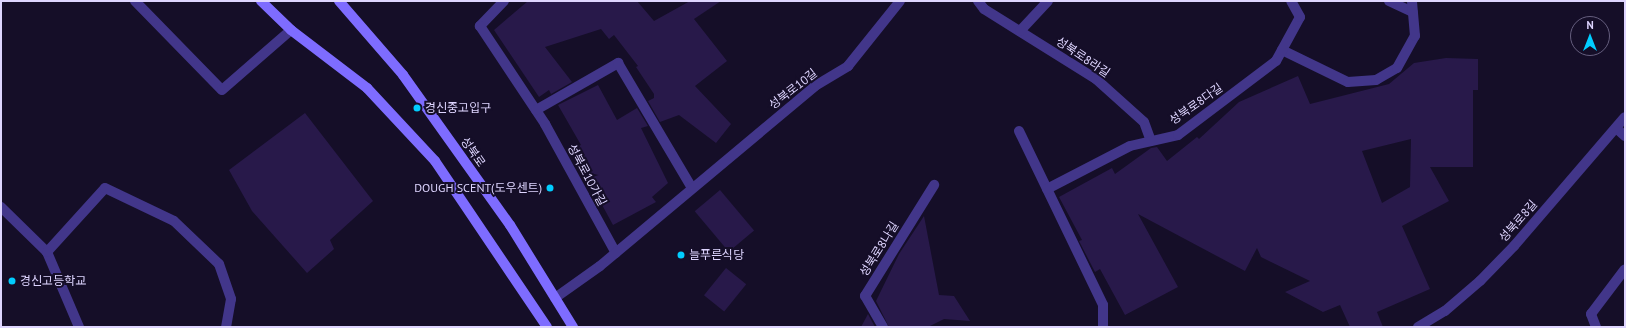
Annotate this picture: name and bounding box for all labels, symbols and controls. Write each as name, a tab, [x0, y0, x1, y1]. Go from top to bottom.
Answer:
north arrow	[1570, 16, 1610, 56]
text: N	[1586, 18, 1594, 32]
street label: 성북로8라길	[1053, 34, 1113, 80]
street label: 성북로10길	[766, 66, 820, 112]
street label: 성북로8다길	[1167, 80, 1225, 128]
place label: 경신중고입구	[425, 101, 491, 115]
marker: 경신중고입구	[412, 103, 422, 113]
street label: 성북로	[458, 134, 488, 170]
street label: 성북로10가길	[565, 141, 609, 209]
place label: DOUGH SCENT(도우센트)	[414, 181, 542, 195]
marker: DOUGH SCENT(도우센트)	[545, 183, 555, 193]
street label: 성북로8길	[1496, 197, 1540, 245]
street label: 성북로8나길	[857, 219, 901, 279]
place label: 늘푸른식당	[689, 248, 744, 262]
marker: 늘푸른식당	[676, 250, 686, 260]
place label: 경신고등학교	[20, 274, 86, 288]
marker: 경신고등학교	[7, 276, 17, 286]

